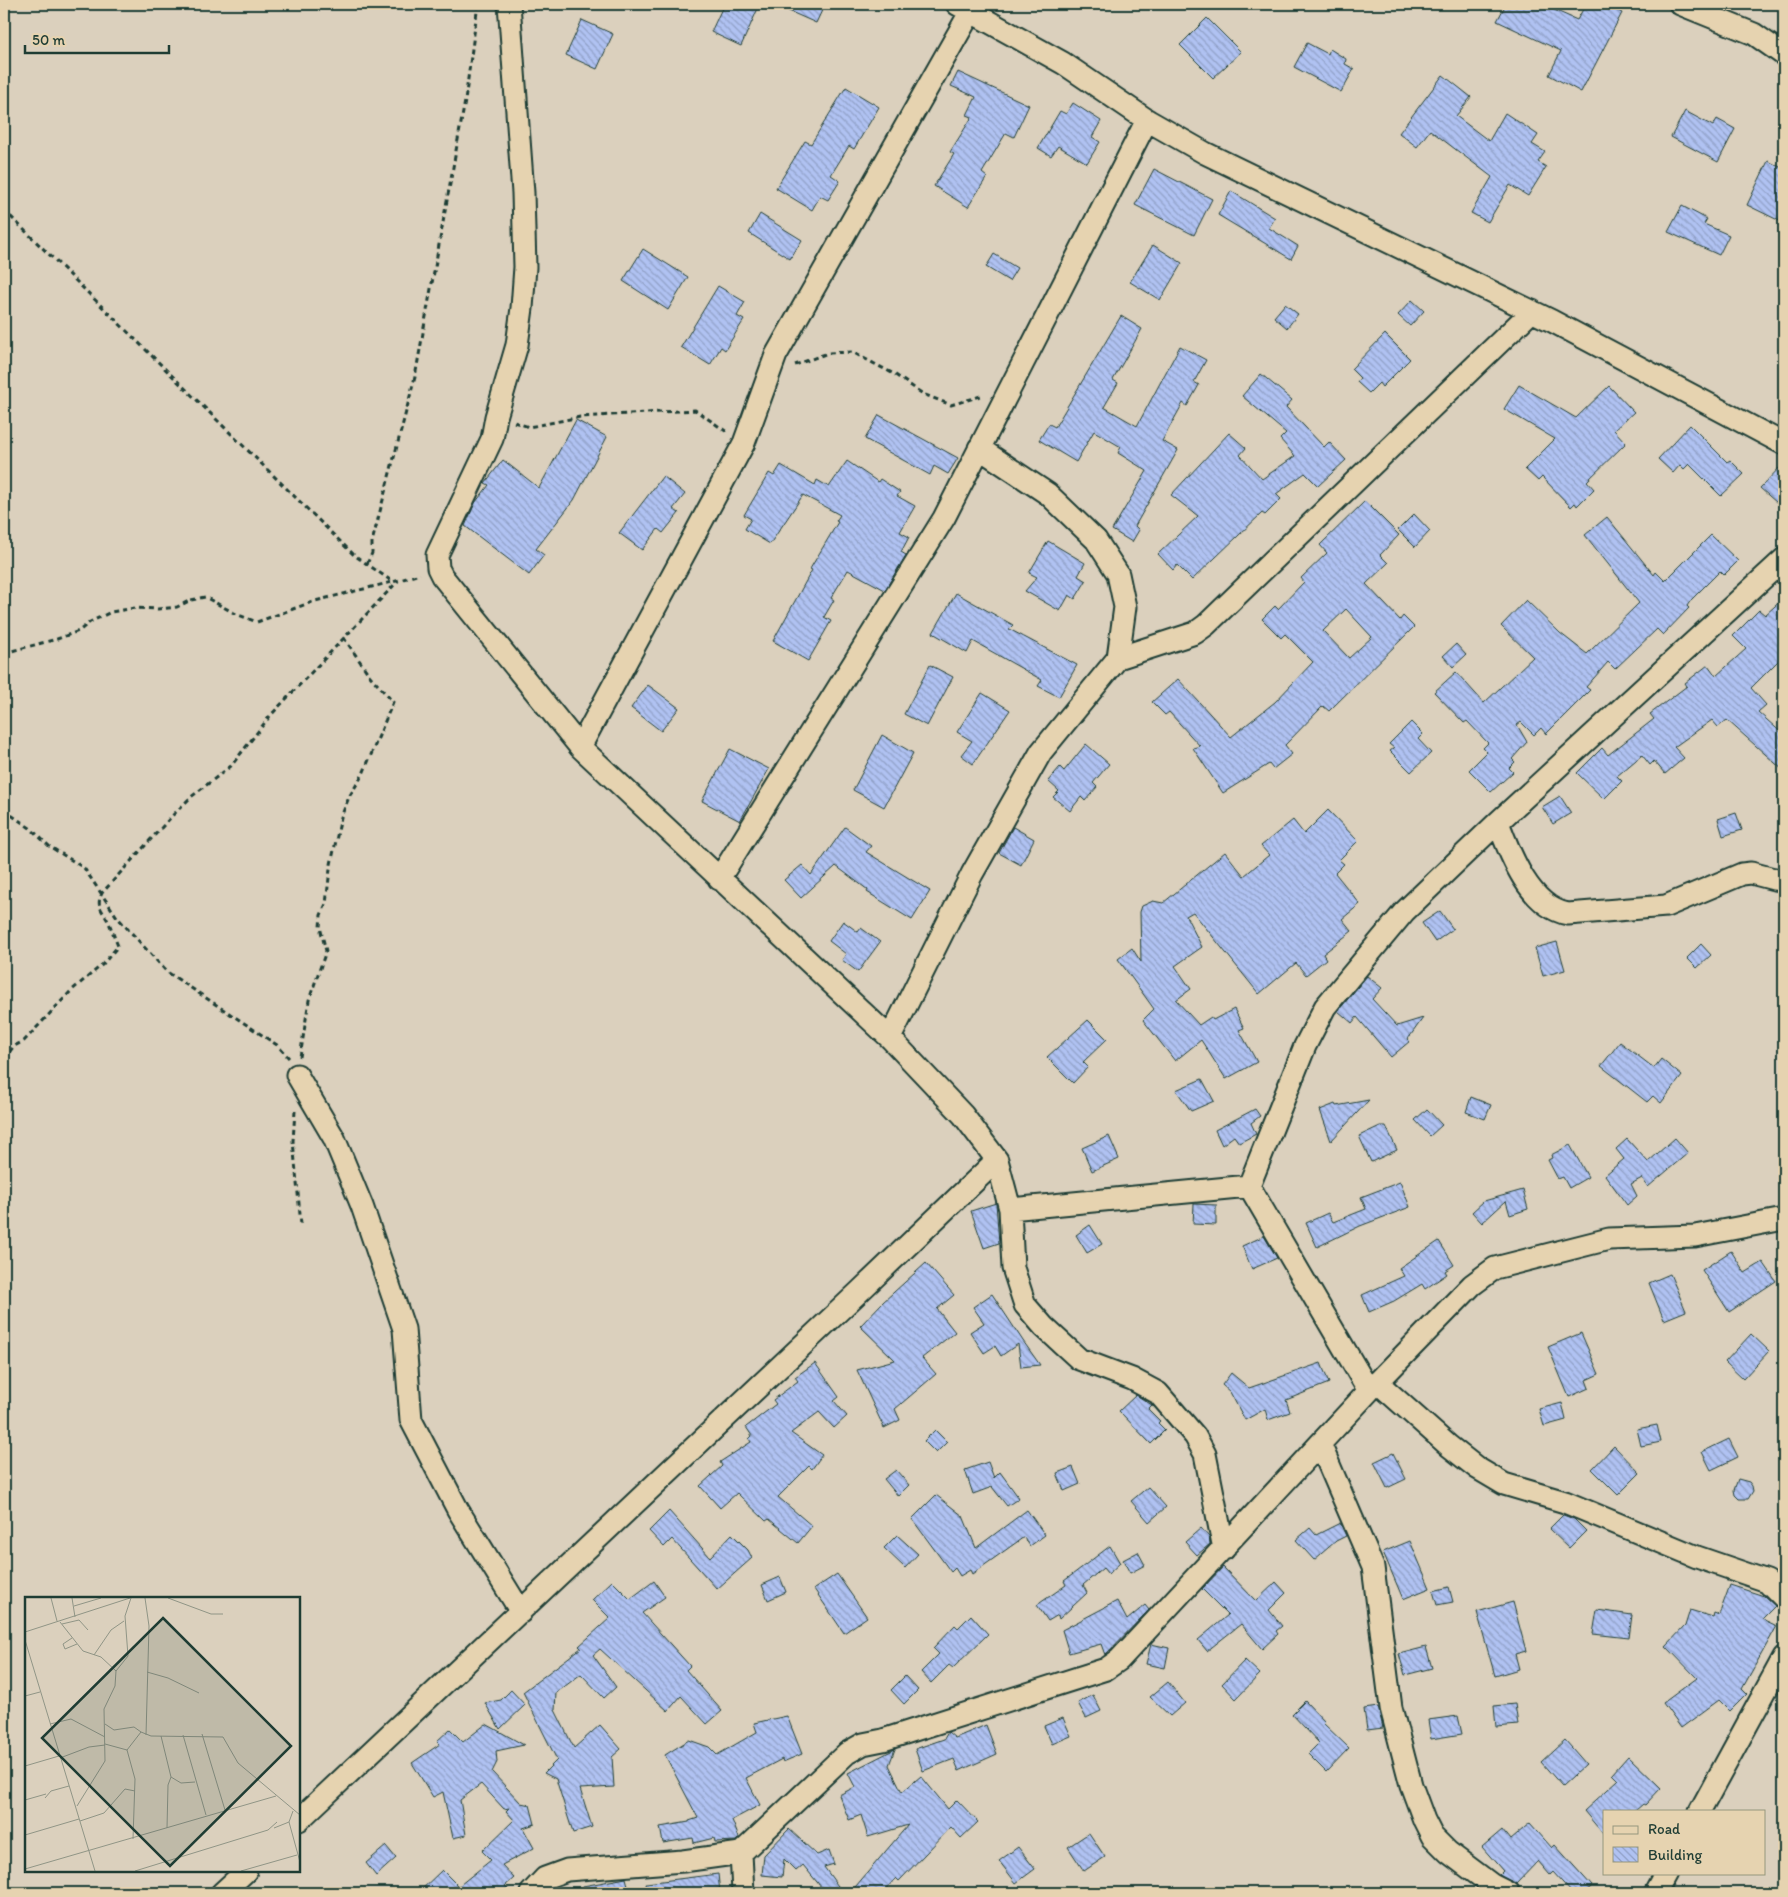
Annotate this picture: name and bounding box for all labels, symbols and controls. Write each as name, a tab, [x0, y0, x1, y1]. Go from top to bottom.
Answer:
scale bar	[25, 22, 169, 54]
text: 50 m	[32, 31, 65, 49]
inset map	[25, 1597, 300, 1872]
legend	[1603, 1810, 1766, 1874]
text: Road	[1648, 1820, 1681, 1838]
text: Building	[1648, 1846, 1702, 1864]

